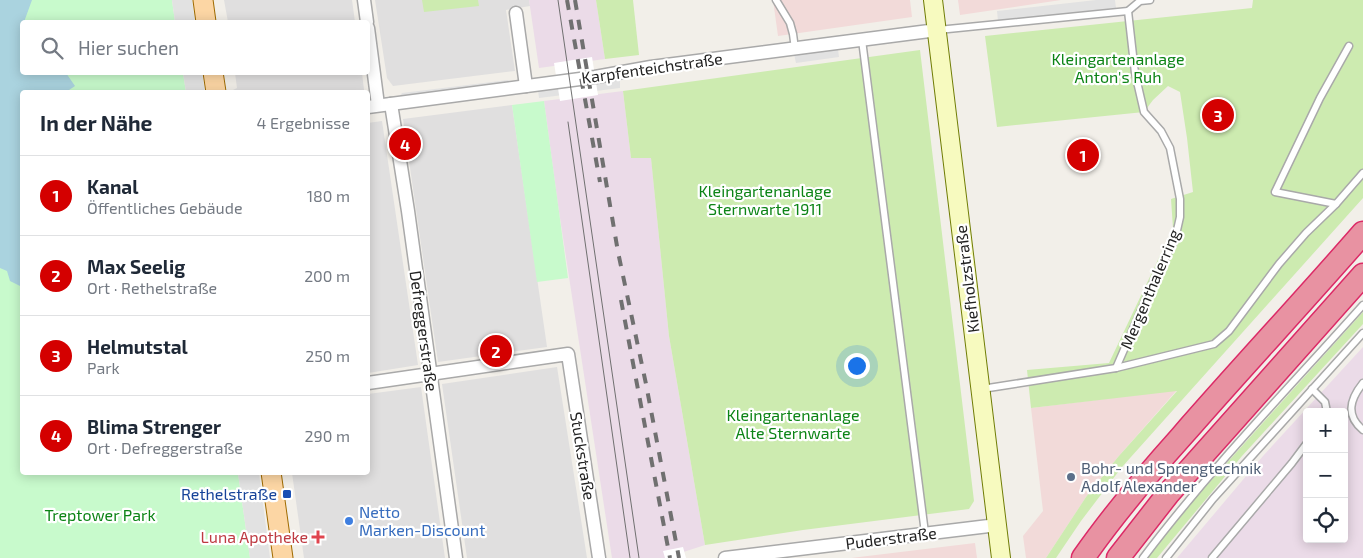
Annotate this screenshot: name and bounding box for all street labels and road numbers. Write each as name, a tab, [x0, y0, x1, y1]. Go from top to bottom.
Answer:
street label: Karpfenteichstraße	[580, 48, 724, 87]
street label: Kiefholzstraße	[950, 224, 983, 334]
street label: Mergenthalerring	[1116, 226, 1183, 352]
street label: Defreggerstraße	[407, 269, 442, 393]
street label: Stuckstraße	[567, 411, 600, 501]
street label: Puderstraße	[844, 522, 938, 553]

